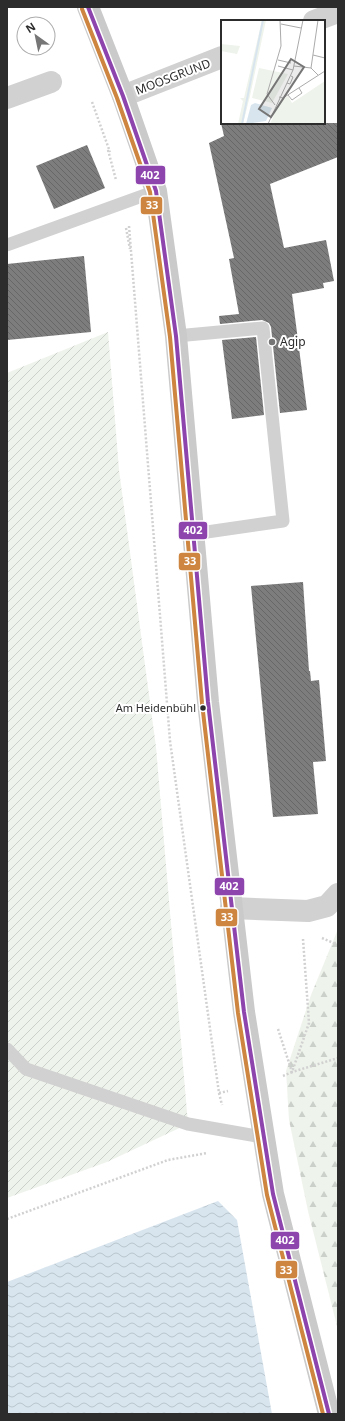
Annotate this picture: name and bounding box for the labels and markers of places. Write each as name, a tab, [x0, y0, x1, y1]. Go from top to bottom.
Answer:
place label: Agip	[280, 333, 306, 350]
marker: Agip	[267, 337, 277, 347]
place label: Am Heidenbühl	[116, 700, 196, 715]
marker: Am Heidenbühl	[198, 703, 208, 713]

